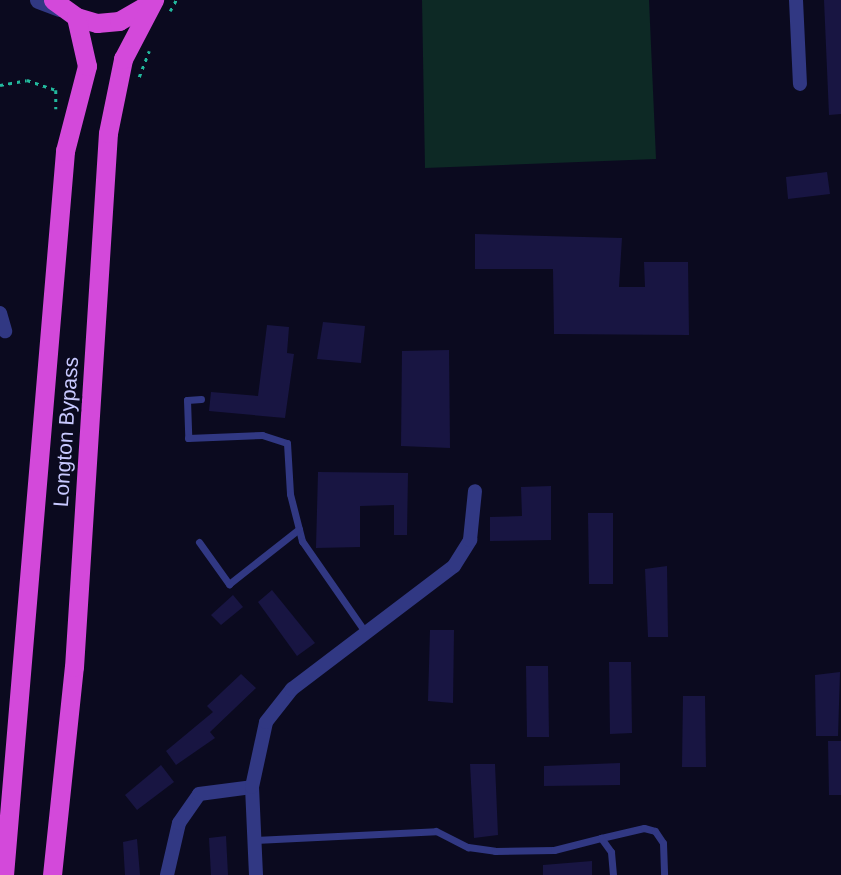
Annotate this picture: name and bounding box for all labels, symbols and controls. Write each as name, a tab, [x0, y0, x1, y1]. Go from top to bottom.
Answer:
street label: Longton Bypass	[48, 356, 84, 508]

